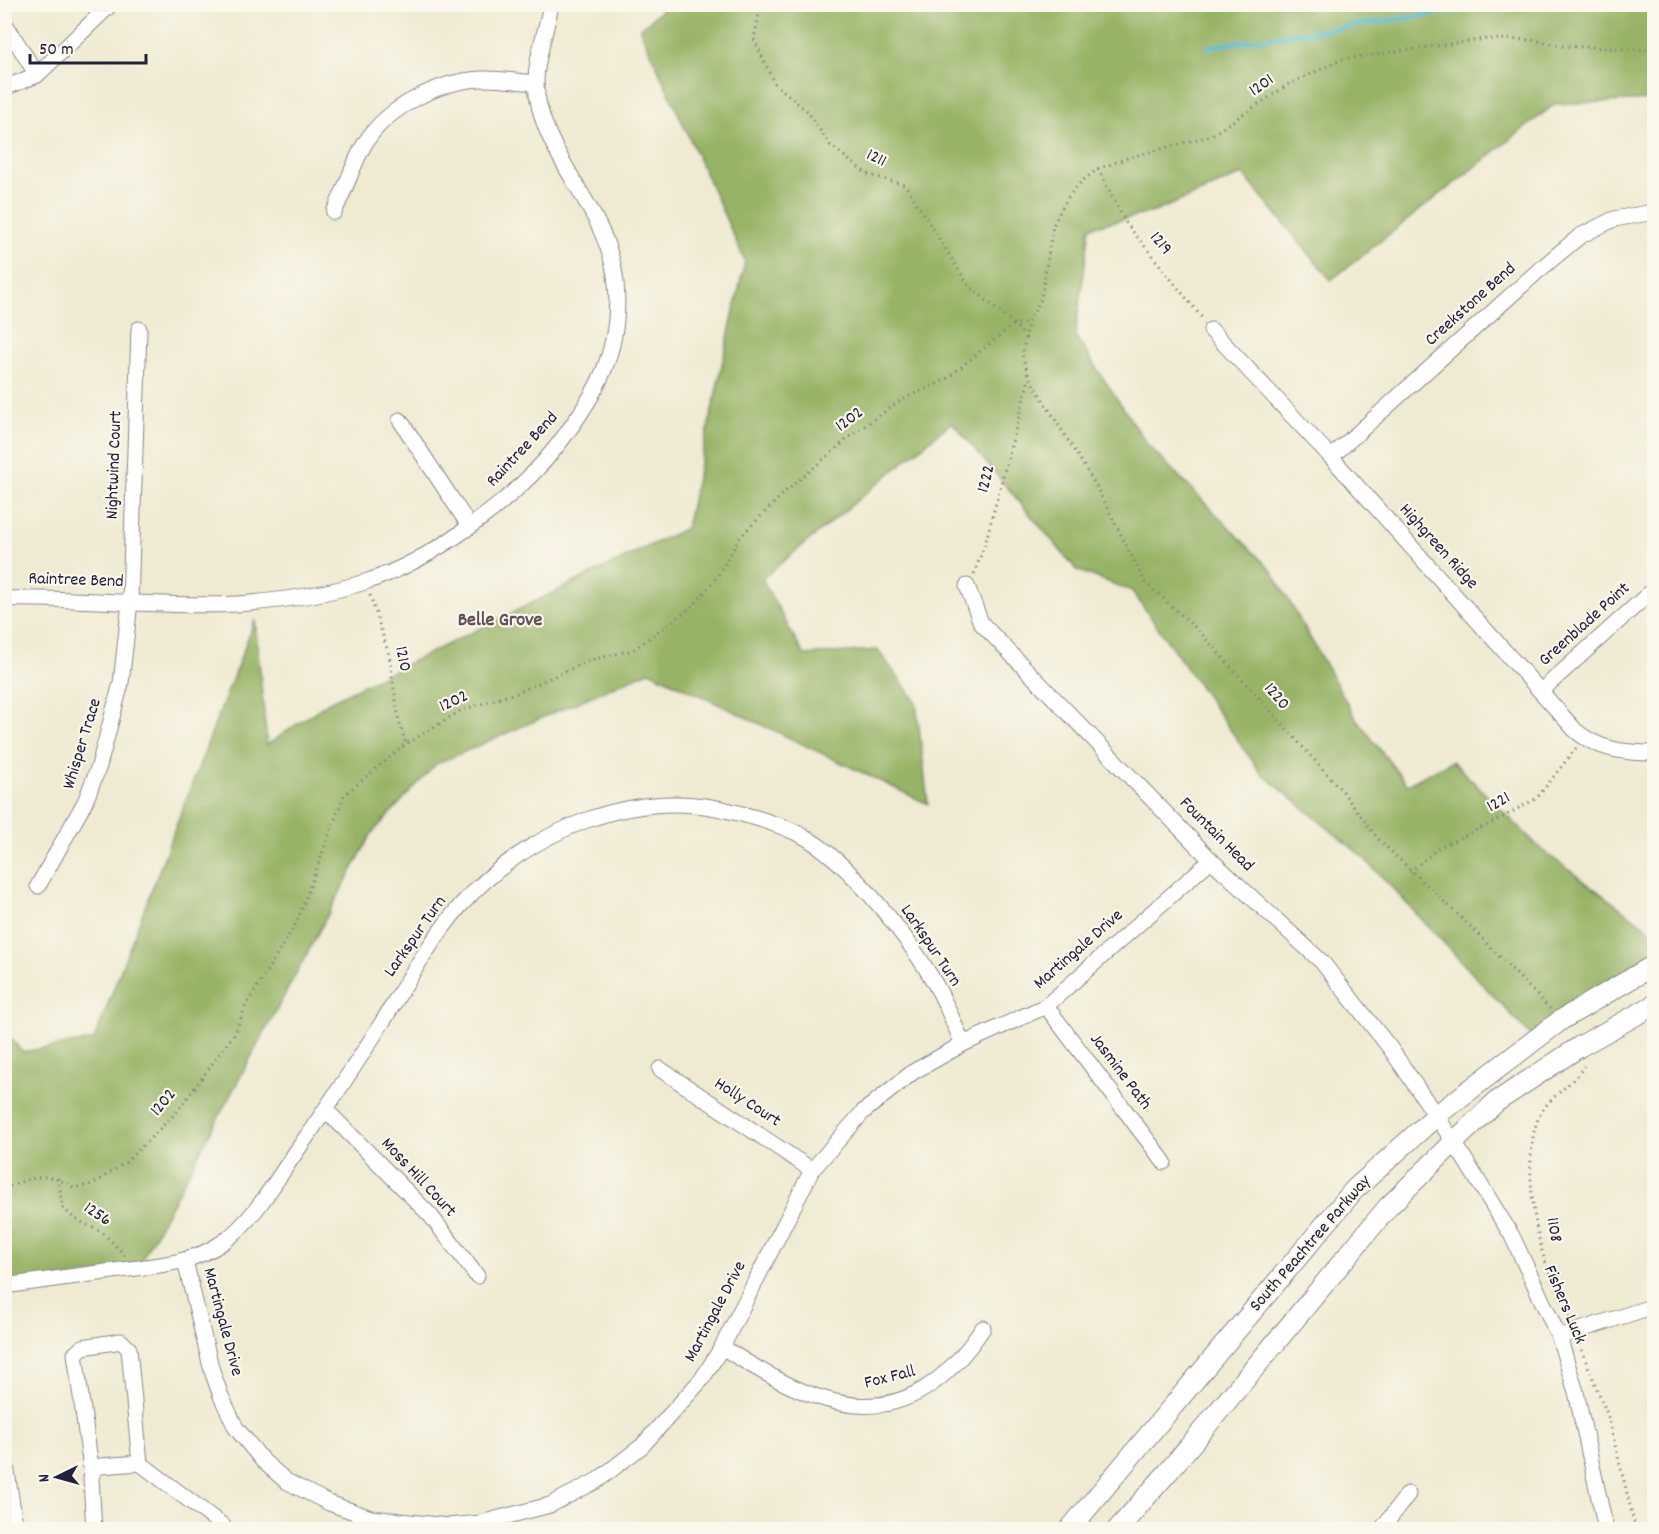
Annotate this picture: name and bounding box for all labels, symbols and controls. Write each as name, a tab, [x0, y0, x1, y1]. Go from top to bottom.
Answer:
scale bar	[30, 27, 146, 65]
text: 50 m	[39, 38, 74, 63]
street label: 1201	[1244, 68, 1280, 104]
street label: 1211	[862, 143, 890, 175]
street label: 1219	[1143, 227, 1177, 261]
street label: Creekstone Bend	[1420, 257, 1522, 353]
street label: 1202	[831, 401, 869, 439]
street label: Raintree Bend	[481, 407, 565, 493]
street label: Nightwind Court	[101, 410, 129, 520]
street label: 1222	[972, 463, 1002, 495]
street label: Highgreen Ridge	[1393, 499, 1483, 595]
street label: Raintree Bend	[28, 567, 124, 595]
street label: Greenblade Point	[1534, 577, 1636, 673]
district label: Belle Grove	[458, 607, 543, 635]
street label: 1210	[387, 644, 417, 674]
street label: 1220	[1257, 678, 1295, 716]
street label: 1202	[435, 684, 473, 720]
street label: Whisper Trace	[57, 695, 109, 793]
street label: 1221	[1483, 786, 1515, 820]
street label: Fountain Head	[1173, 792, 1259, 878]
street label: Larkspur Turn	[379, 891, 453, 983]
street label: Larkspur Turn	[893, 900, 967, 992]
street label: Martingale Drive	[1029, 904, 1129, 996]
street label: Jasmine Path	[1083, 1029, 1157, 1115]
street label: Holly Court	[709, 1072, 786, 1134]
street label: 1202	[145, 1084, 183, 1122]
street label: Moss Hill Court	[374, 1133, 462, 1224]
street label: South Peachtree Parkway	[1244, 1170, 1378, 1318]
street label: 1256	[78, 1197, 116, 1233]
street label: 1108	[1539, 1216, 1567, 1244]
street label: Martingale Drive	[679, 1257, 753, 1367]
street label: Fishers Luck	[1536, 1262, 1592, 1348]
street label: Martingale Drive	[196, 1265, 248, 1379]
street label: Fox Fall	[862, 1359, 919, 1396]
north arrow	[27, 1447, 87, 1507]
text: N	[33, 1473, 56, 1483]

